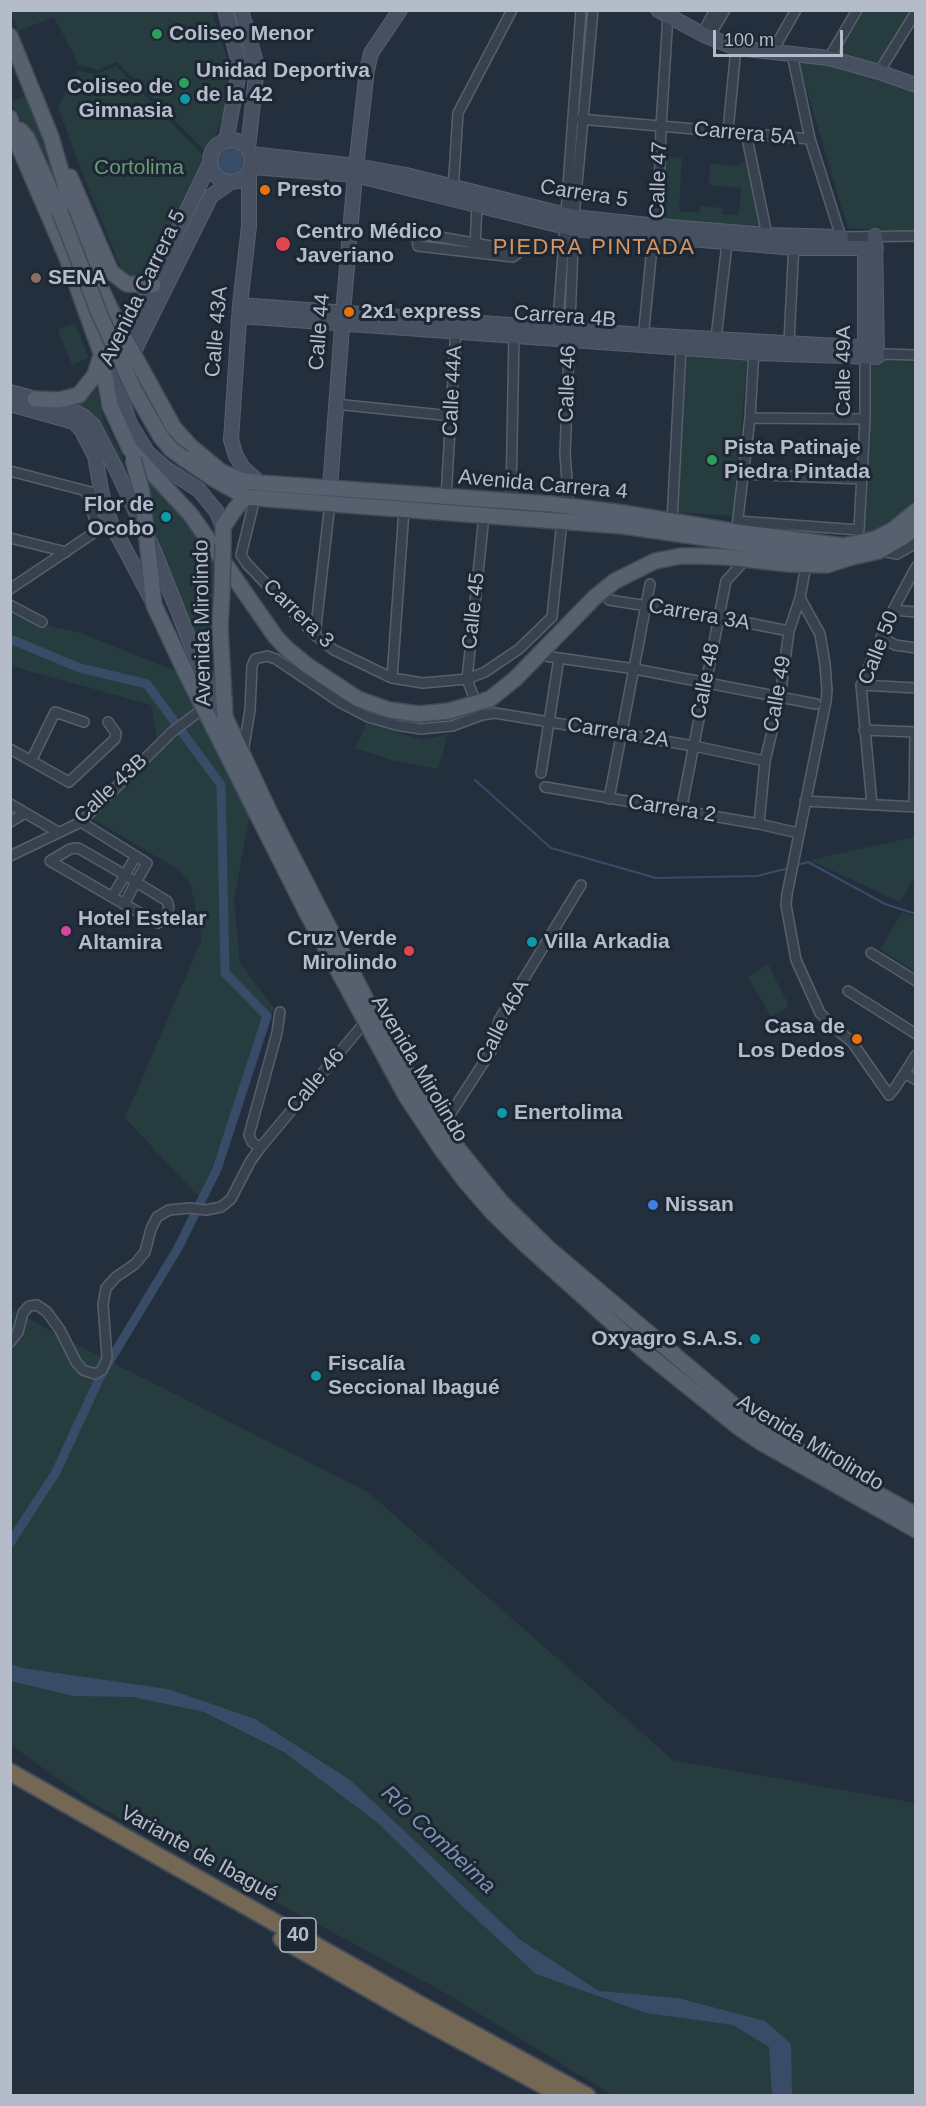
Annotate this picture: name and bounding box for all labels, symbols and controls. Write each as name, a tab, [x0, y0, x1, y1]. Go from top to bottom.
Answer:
scale bar	[716, 18, 846, 56]
place label: Coliseo Menor	[169, 21, 314, 47]
marker: Coliseo Menor	[150, 27, 164, 41]
text: 100 m	[724, 30, 774, 50]
place label: Unidad Deportiva de la 42	[196, 58, 370, 108]
place label: Coliseo de Gimnasia	[67, 74, 173, 124]
marker: Unidad Deportiva de la 42	[177, 76, 191, 90]
marker: Coliseo de Gimnasia	[178, 92, 192, 106]
street label: Carrera 5A	[693, 117, 797, 151]
street label: Calle 47	[645, 141, 673, 219]
park label: Cortolima	[94, 155, 184, 181]
street label: Carrera 5	[538, 175, 630, 213]
place label: Presto	[277, 177, 342, 203]
marker: Presto	[258, 183, 272, 197]
street label: Avenida Carrera 5	[94, 206, 192, 370]
place label: Centro Médico Javeriano	[296, 219, 442, 269]
marker: Centro Médico Javeriano	[274, 235, 292, 253]
district label: PIEDRA PINTADA	[493, 235, 695, 261]
place label: SENA	[48, 265, 106, 291]
marker: SENA	[29, 271, 43, 285]
street label: Calle 43A	[200, 286, 234, 378]
street label: Calle 44	[304, 293, 336, 371]
place label: 2x1 express	[361, 299, 481, 325]
street label: Carrera 4B	[513, 301, 617, 333]
marker: 2x1 express	[342, 305, 356, 319]
street label: Calle 49A	[831, 325, 857, 417]
street label: Calle 44A	[438, 345, 468, 437]
street label: Calle 46	[554, 345, 582, 423]
place label: Pista Patinaje Piedra Pintada	[724, 435, 870, 485]
marker: Pista Patinaje Piedra Pintada	[705, 453, 719, 467]
street label: Avenida Carrera 4	[457, 465, 629, 505]
place label: Flor de Ocobo	[84, 492, 154, 542]
marker: Flor de Ocobo	[159, 510, 173, 524]
street label: Avenida Mirolindo	[189, 540, 217, 706]
street label: Calle 45	[457, 571, 491, 651]
street label: Carrera 3	[257, 574, 339, 654]
street label: Carrera 3A	[646, 594, 752, 636]
street label: Calle 50	[853, 608, 905, 688]
street label: Calle 48	[686, 641, 726, 721]
street label: Calle 49	[759, 654, 797, 734]
street label: Carrera 2A	[565, 713, 671, 753]
street label: Calle 43B	[69, 749, 153, 829]
street label: Carrera 2	[626, 790, 718, 828]
place label: Hotel Estelar Altamira	[78, 906, 206, 956]
marker: Hotel Estelar Altamira	[59, 924, 73, 938]
place label: Cruz Verde Mirolindo	[287, 926, 397, 976]
place label: Villa Arkadia	[544, 929, 670, 955]
marker: Villa Arkadia	[525, 935, 539, 949]
marker: Cruz Verde Mirolindo	[402, 944, 416, 958]
street label: Calle 46A	[471, 976, 535, 1068]
street label: Avenida Mirolindo	[365, 991, 473, 1147]
place label: Casa de Los Dedos	[738, 1014, 845, 1064]
marker: Casa de Los Dedos	[850, 1032, 864, 1046]
street label: Calle 46	[282, 1043, 350, 1119]
place label: Enertolima	[514, 1100, 623, 1126]
marker: Enertolima	[495, 1106, 509, 1120]
place label: Nissan	[665, 1192, 734, 1218]
marker: Nissan	[646, 1198, 660, 1212]
place label: Oxyagro S.A.S.	[591, 1326, 743, 1352]
marker: Oxyagro S.A.S.	[748, 1332, 762, 1346]
place label: Fiscalía Seccional Ibagué	[328, 1351, 500, 1401]
marker: Fiscalía Seccional Ibagué	[309, 1369, 323, 1383]
street label: Avenida Mirolindo	[732, 1389, 888, 1497]
water label: Río Combeima	[375, 1780, 501, 1900]
street label: Variante de Ibagué	[116, 1800, 282, 1908]
road number: 40	[280, 1918, 316, 1952]

